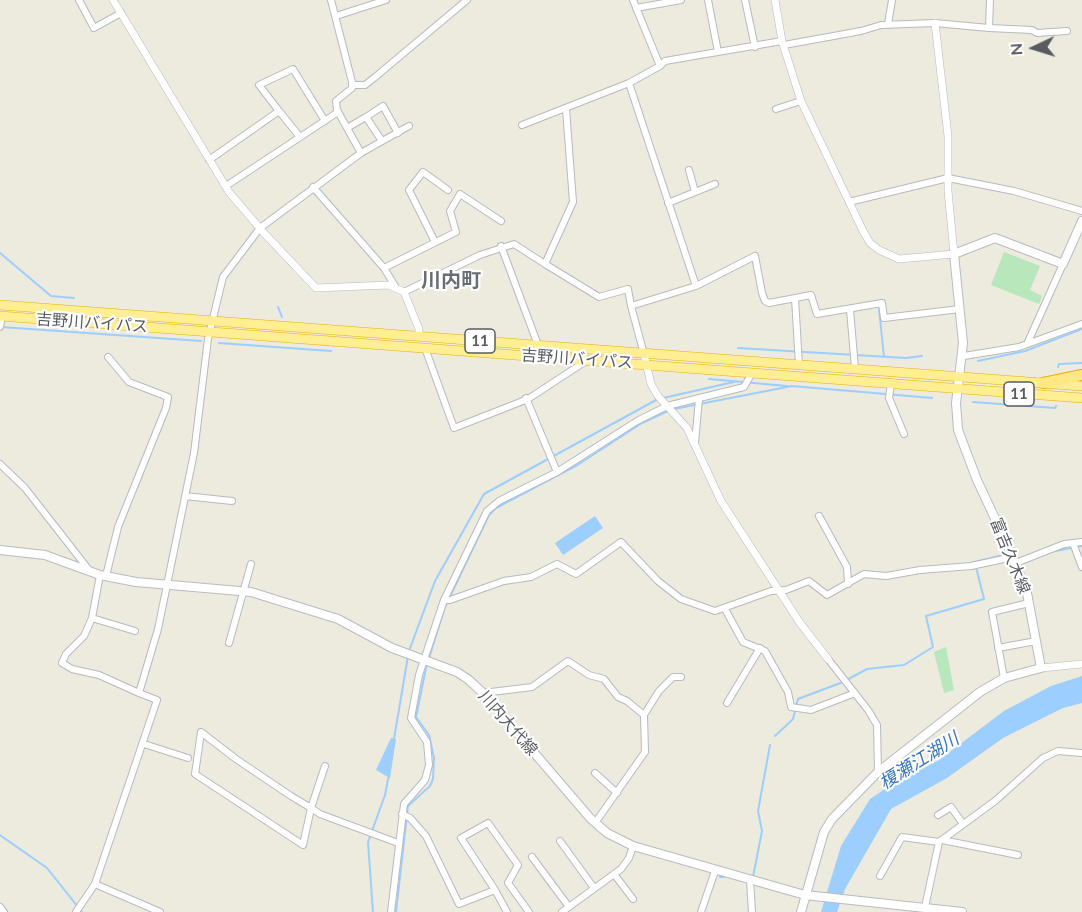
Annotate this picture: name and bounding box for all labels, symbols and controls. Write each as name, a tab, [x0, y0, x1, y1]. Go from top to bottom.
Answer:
north arrow	[1004, 18, 1064, 78]
text: N	[1006, 42, 1025, 56]
district label: 川内町	[421, 269, 481, 293]
street label: 吉野川バイパス	[35, 310, 149, 336]
road number: 11	[465, 329, 495, 353]
street label: 吉野川バイパス	[520, 346, 634, 372]
road number: 11	[1004, 382, 1034, 406]
street label: 富吉久木線	[986, 515, 1034, 597]
street label: 川内大代線	[475, 687, 541, 759]
water label: 榎瀬江湖川	[875, 728, 963, 794]

